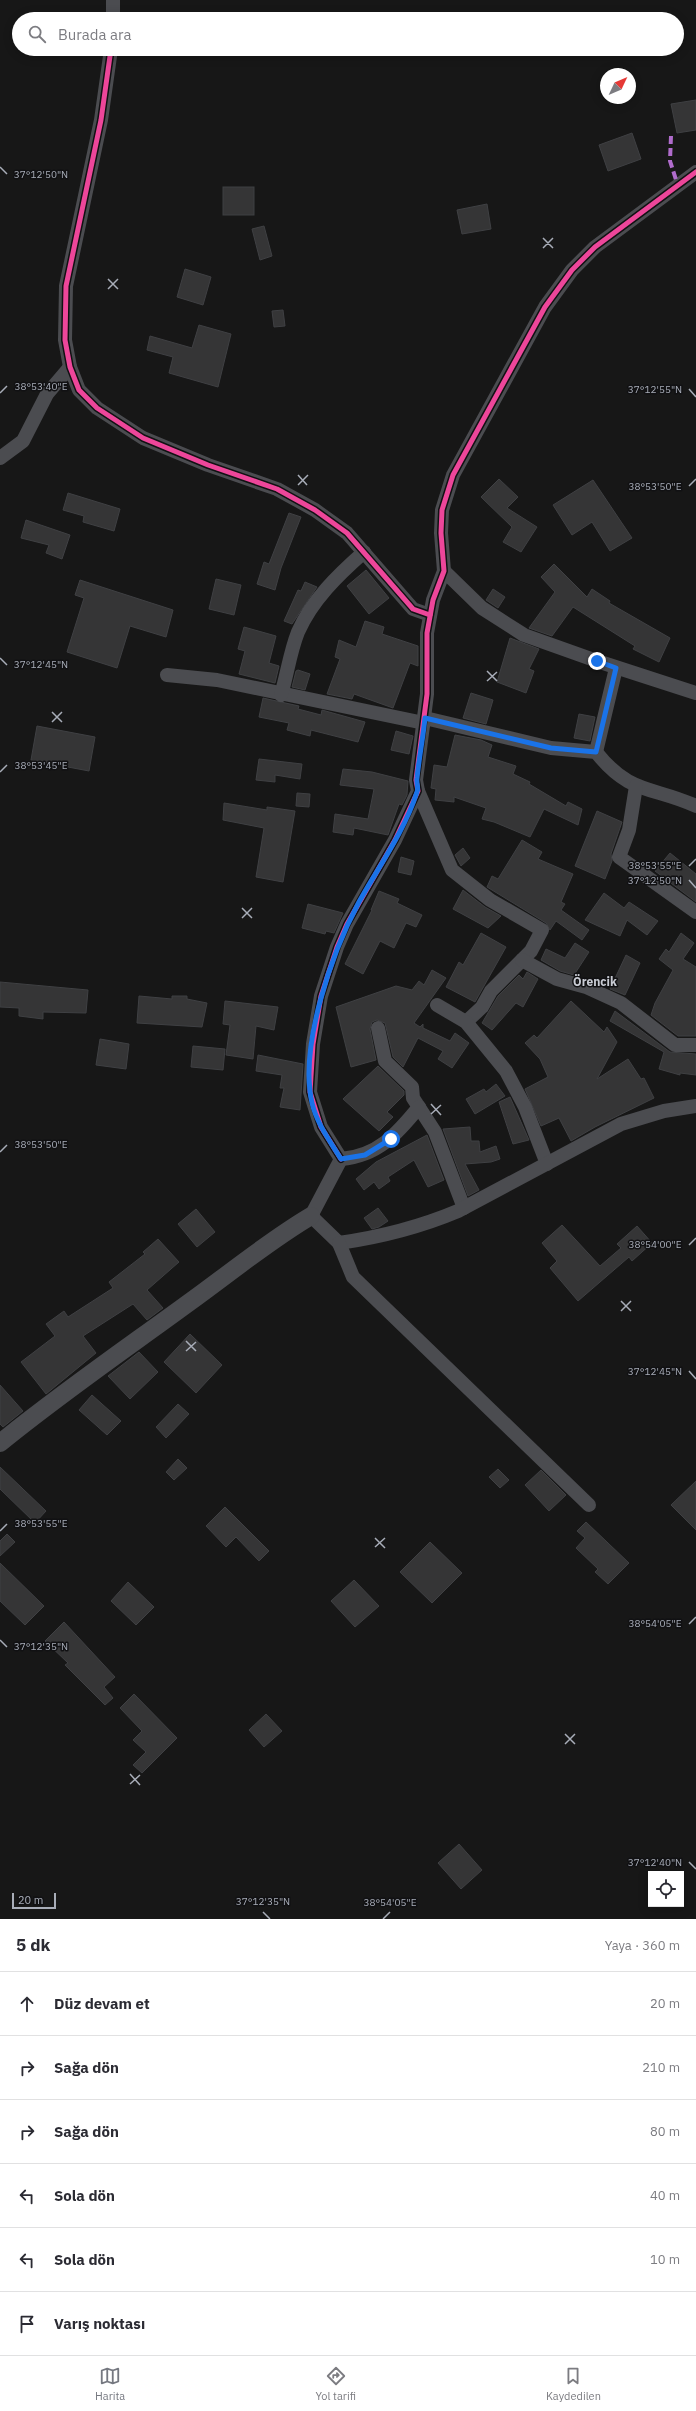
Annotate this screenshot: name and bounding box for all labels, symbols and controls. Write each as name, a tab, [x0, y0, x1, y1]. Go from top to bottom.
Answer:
search box	[12, 12, 684, 56]
icon: search	[26, 23, 48, 45]
text: Burada ara	[58, 25, 132, 44]
north arrow	[600, 68, 636, 104]
text: 37°12'50"N	[14, 168, 68, 181]
text: 38°53'40"E	[14, 380, 68, 393]
text: 37°12'55"N	[628, 383, 682, 396]
text: 38°53'50"E	[628, 480, 682, 493]
route end	[588, 652, 606, 670]
text: 37°12'45"N	[14, 658, 68, 671]
text: 38°53'45"E	[14, 759, 68, 772]
text: 38°53'55"E	[628, 859, 682, 872]
text: 37°12'50"N	[628, 874, 682, 887]
district label: Örencik	[573, 974, 617, 989]
route start	[382, 1130, 400, 1148]
text: 38°53'50"E	[14, 1138, 68, 1151]
text: 38°54'00"E	[628, 1238, 682, 1251]
text: 37°12'45"N	[628, 1365, 682, 1378]
text: 38°53'55"E	[14, 1517, 68, 1530]
text: 38°54'05"E	[628, 1617, 682, 1630]
text: 37°12'35"N	[14, 1640, 68, 1653]
text: 37°12'40"N	[628, 1856, 682, 1869]
map controls	[648, 1871, 684, 1907]
button: locate	[648, 1871, 684, 1907]
scale bar	[12, 1891, 56, 1910]
text: 20 m	[18, 1893, 43, 1907]
text: 37°12'35"N	[236, 1895, 290, 1908]
text: 38°54'05"E	[363, 1896, 417, 1909]
text: 5 dk	[16, 1934, 50, 1956]
text: Yaya · 360 m	[605, 1937, 680, 1954]
icon: ahead	[16, 1993, 38, 2015]
text: Düz devam et	[54, 1994, 150, 2013]
text: 20 m	[650, 1995, 680, 2012]
icon: right	[16, 2057, 38, 2079]
text: Sağa dön	[54, 2058, 119, 2077]
text: 210 m	[642, 2059, 680, 2076]
icon: right	[16, 2121, 38, 2143]
text: Sağa dön	[54, 2122, 119, 2141]
text: 80 m	[650, 2123, 680, 2140]
icon: left	[16, 2185, 38, 2207]
text: Sola dön	[54, 2186, 115, 2205]
text: 40 m	[650, 2187, 680, 2204]
icon: left	[16, 2249, 38, 2271]
text: Sola dön	[54, 2250, 115, 2269]
text: 10 m	[650, 2251, 680, 2268]
icon: arrive	[16, 2313, 38, 2335]
text: Varış noktası	[54, 2314, 145, 2333]
tab: Harita	[95, 2365, 125, 2403]
tab: Yol tarifi	[315, 2365, 356, 2403]
tab: Kaydedilen	[546, 2365, 601, 2403]

